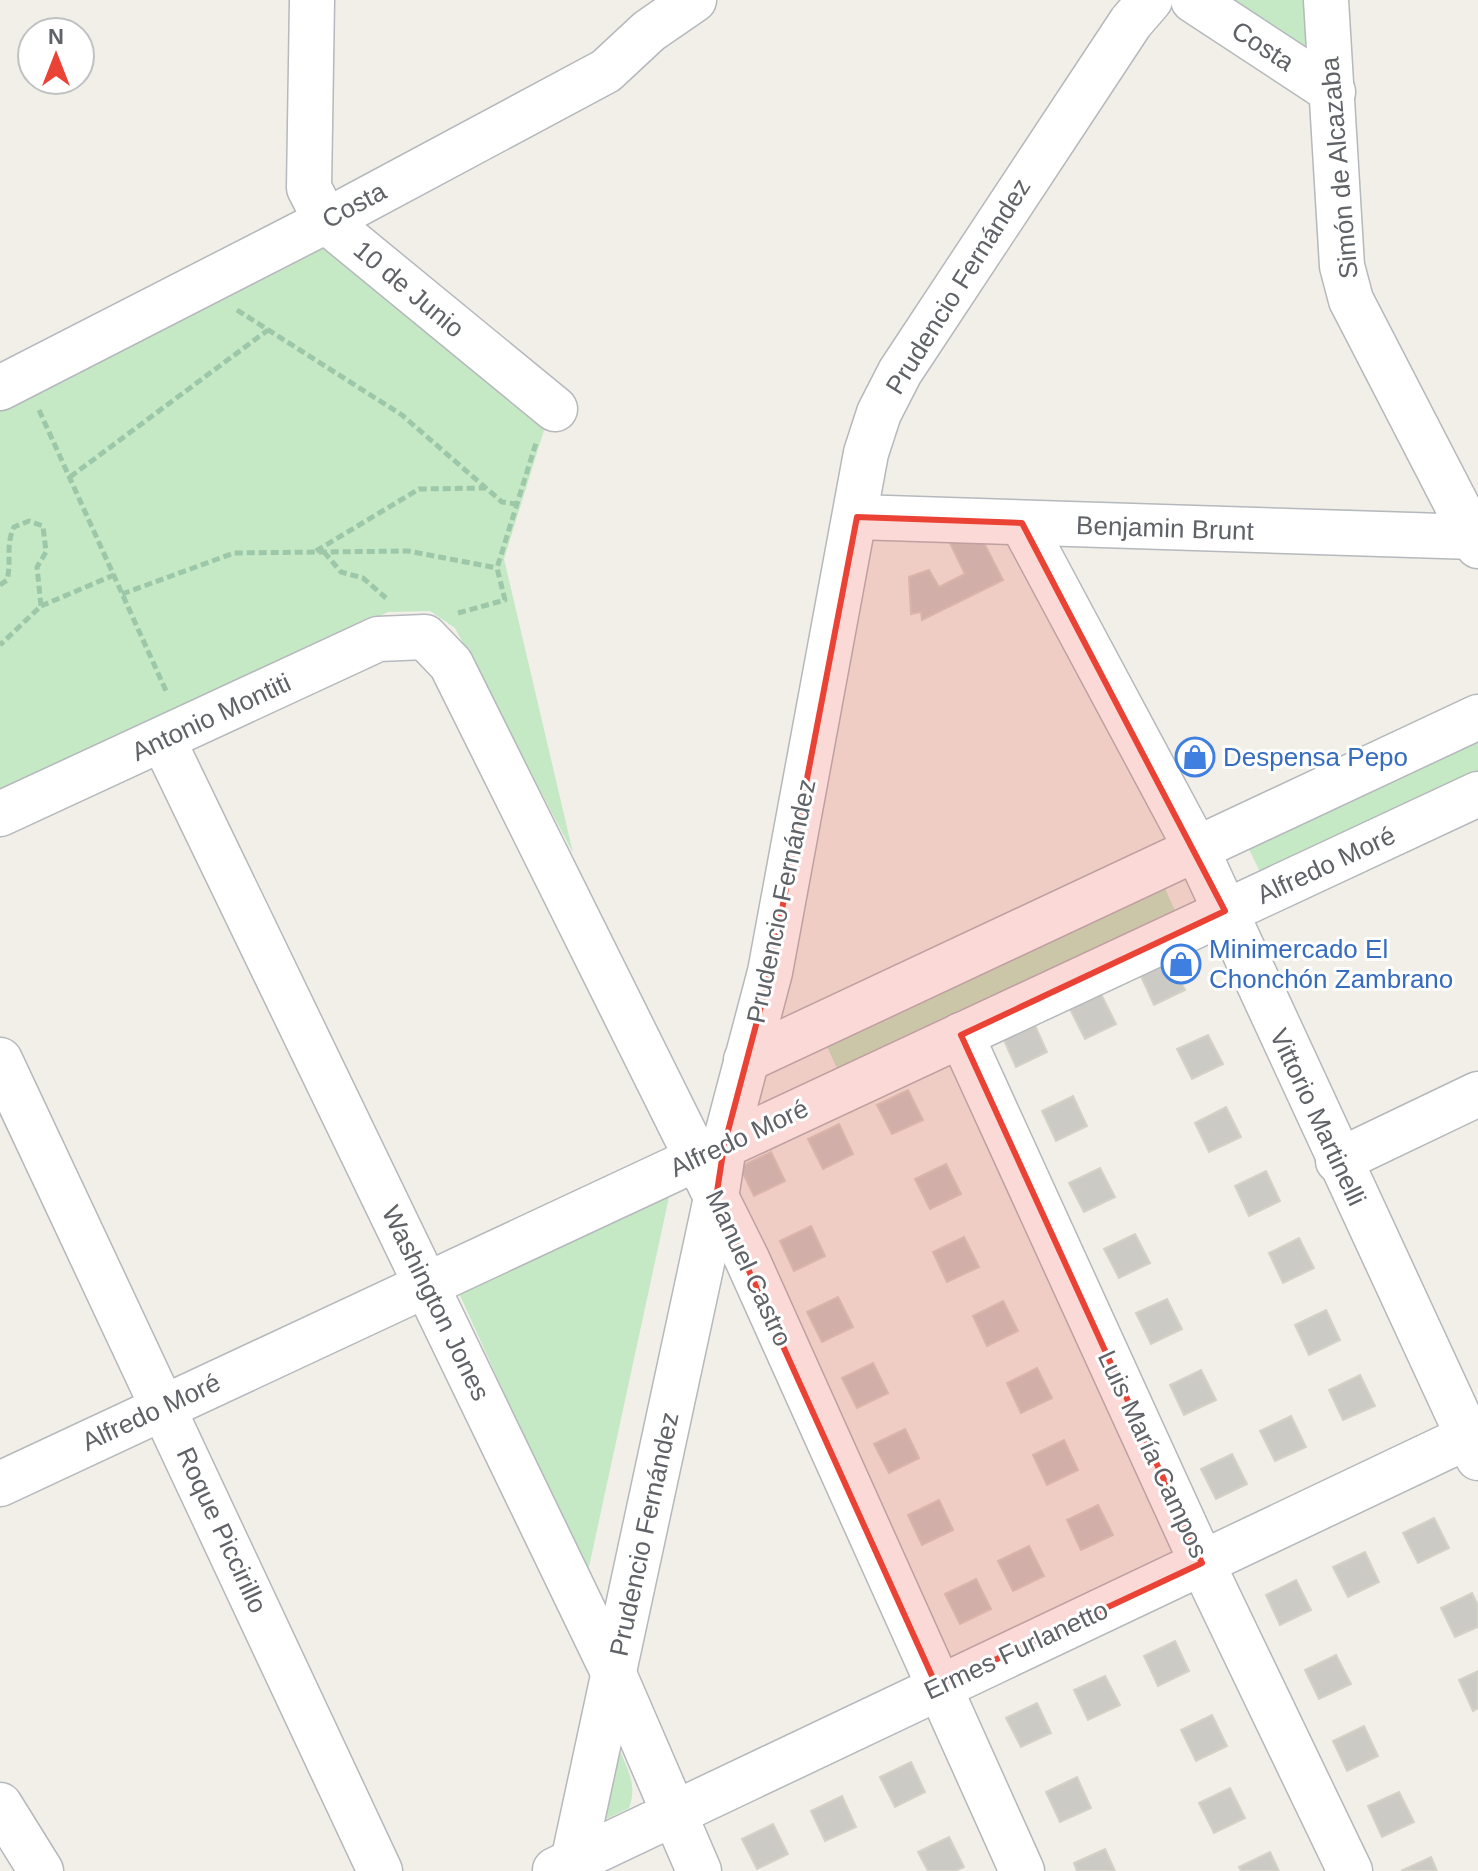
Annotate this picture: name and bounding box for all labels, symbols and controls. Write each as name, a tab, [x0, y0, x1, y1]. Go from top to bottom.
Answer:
street label: Costa	[1226, 15, 1300, 77]
north arrow	[16, 16, 96, 96]
text: N	[48, 24, 64, 49]
street label: Simón de Alcazaba	[1314, 55, 1364, 280]
street label: Prudencio Fernández	[879, 173, 1037, 399]
street label: Costa	[317, 176, 392, 234]
street label: 10 de Junio	[348, 234, 470, 344]
street label: Benjamin Brunt	[1076, 510, 1255, 546]
street label: Antonio Montiti	[127, 667, 295, 767]
shop icon: Despensa Pepo	[1174, 736, 1216, 778]
place label: Despensa Pepo	[1223, 742, 1408, 772]
street label: Prudencio Fernández	[740, 776, 822, 1026]
street label: Alfredo Moré	[1252, 820, 1400, 910]
place label: Minimercado El Chonchón Zambrano	[1209, 934, 1453, 994]
shop icon: Minimercado El Chonchón Zambrano	[1160, 943, 1202, 985]
street label: Vittorio Martinelli	[1264, 1024, 1372, 1210]
street label: Alfredo Moré	[665, 1093, 813, 1183]
street label: Manuel Castro	[700, 1185, 798, 1351]
street label: Washington Jones	[376, 1201, 496, 1405]
street label: Luis María Campos	[1092, 1346, 1214, 1562]
street label: Alfredo Moré	[77, 1367, 225, 1457]
street label: Prudencio Fernández	[603, 1409, 685, 1659]
street label: Roque Piccirillo	[171, 1442, 273, 1618]
street label: Ermes Furlanetto	[919, 1594, 1113, 1706]

